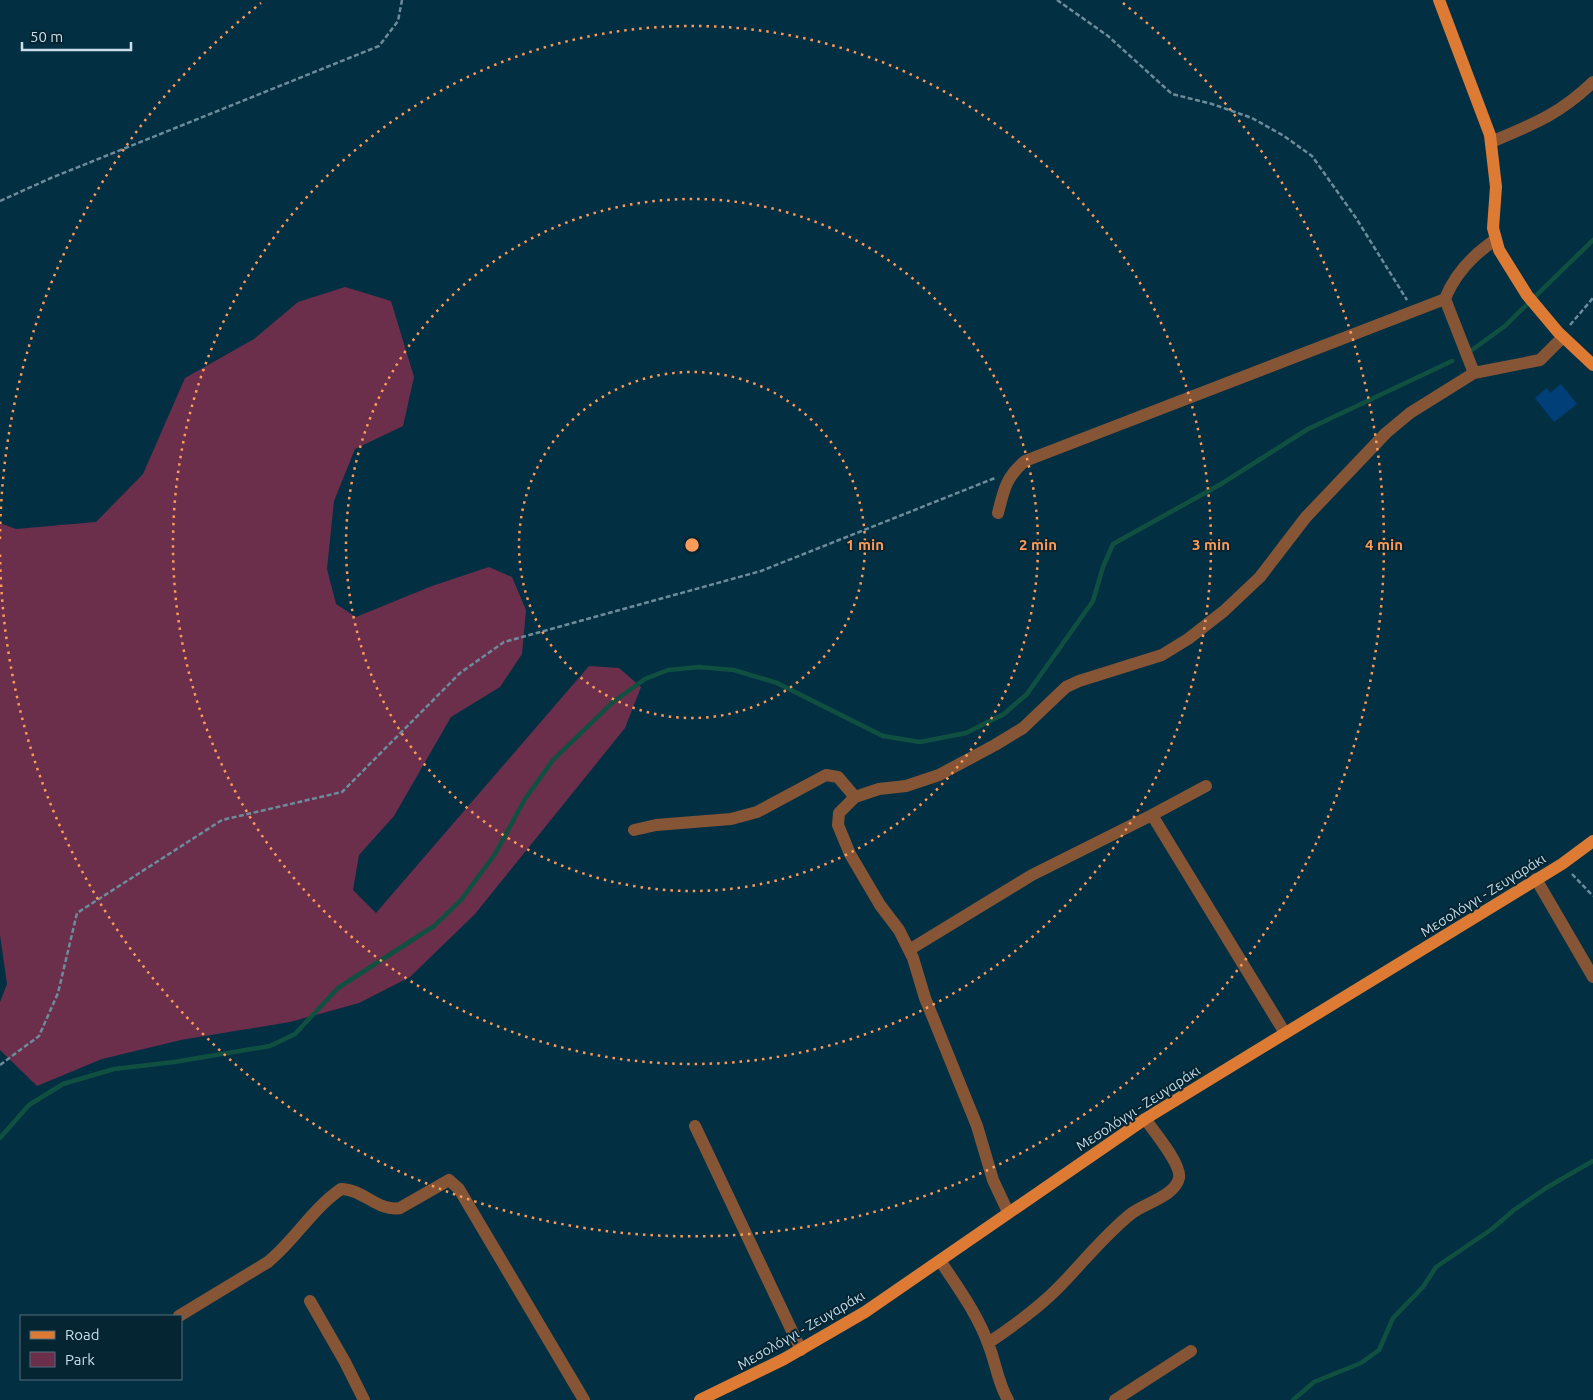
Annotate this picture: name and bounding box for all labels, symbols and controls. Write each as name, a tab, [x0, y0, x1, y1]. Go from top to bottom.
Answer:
scale bar	[22, 20, 131, 52]
text: 50 m	[30, 28, 63, 45]
centre of rings	[683, 536, 701, 554]
text: 1 min	[846, 536, 884, 553]
text: 2 min	[1019, 536, 1057, 553]
text: 3 min	[1192, 536, 1230, 553]
text: 4 min	[1365, 536, 1403, 553]
street label: Μεσολόγγι - Ζευγαράκι	[1418, 850, 1549, 940]
street label: Μεσολόγγι - Ζευγαράκι	[1073, 1062, 1203, 1154]
street label: Μεσολόγγι - Ζευγαράκι	[734, 1287, 868, 1373]
legend	[20, 1315, 182, 1380]
text: Road	[65, 1326, 100, 1343]
text: Park	[65, 1351, 95, 1368]

